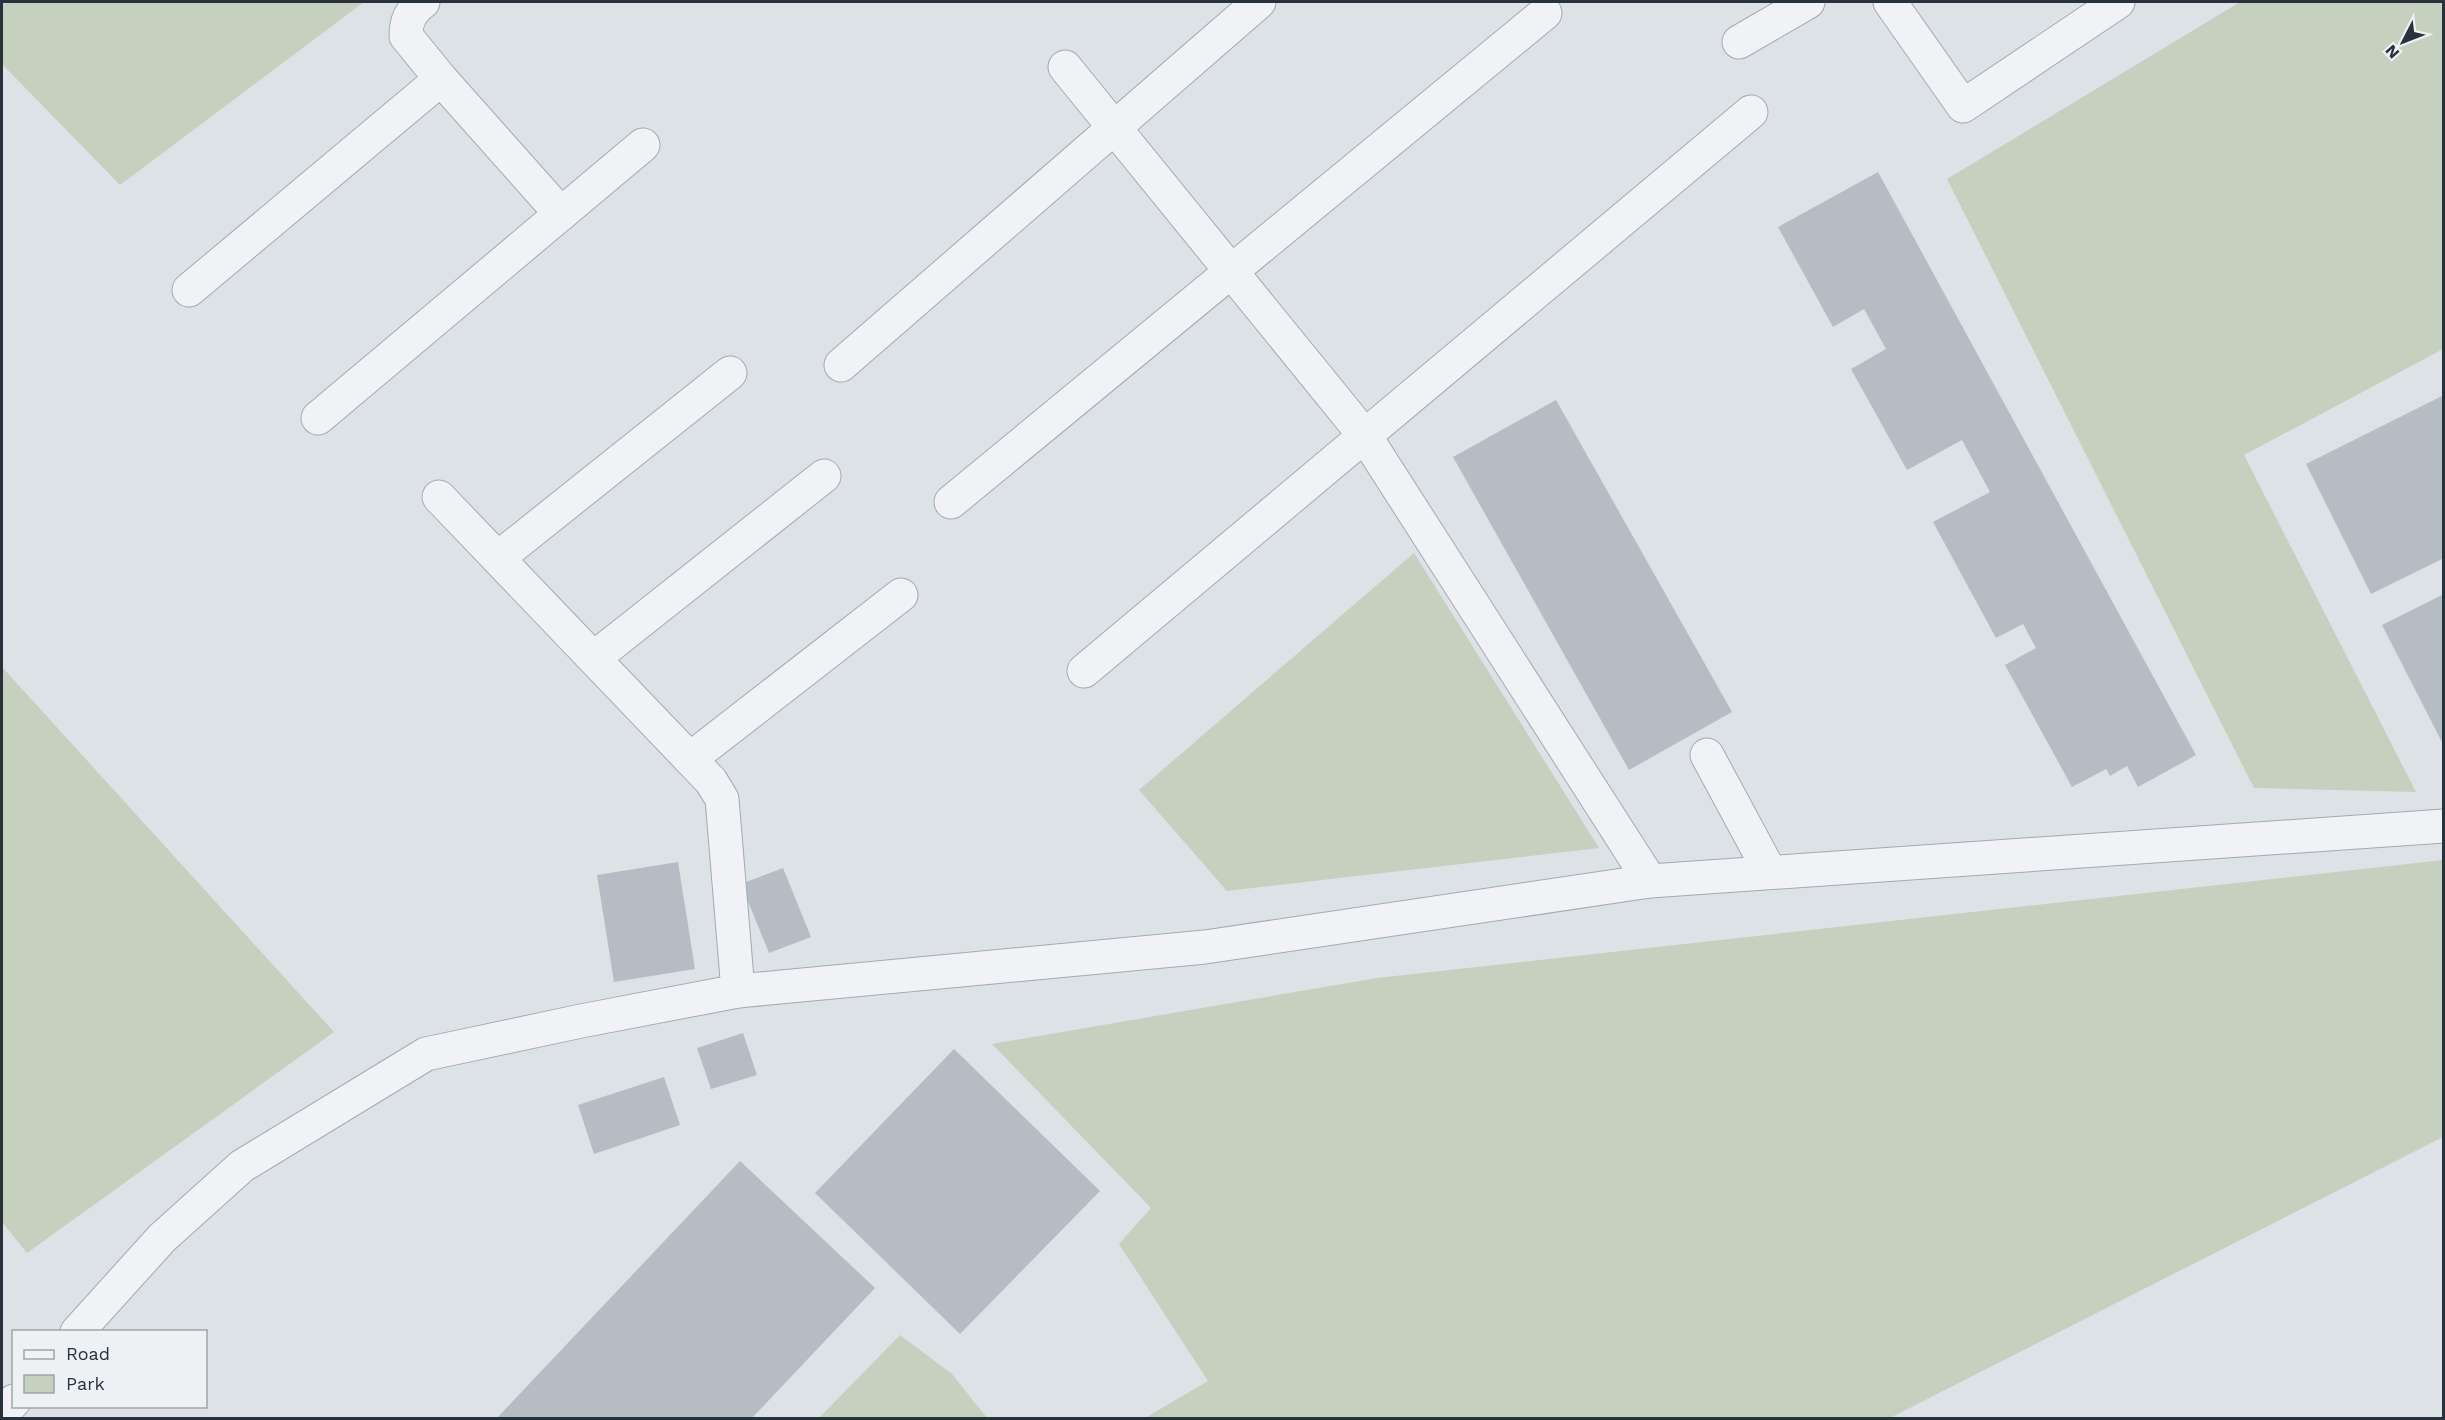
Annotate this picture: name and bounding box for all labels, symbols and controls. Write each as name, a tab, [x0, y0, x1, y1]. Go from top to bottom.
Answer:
north arrow	[2373, 12, 2433, 72]
text: N	[2381, 41, 2403, 62]
legend	[12, 1330, 207, 1408]
text: Road	[66, 1343, 110, 1364]
text: Park	[66, 1373, 105, 1394]

